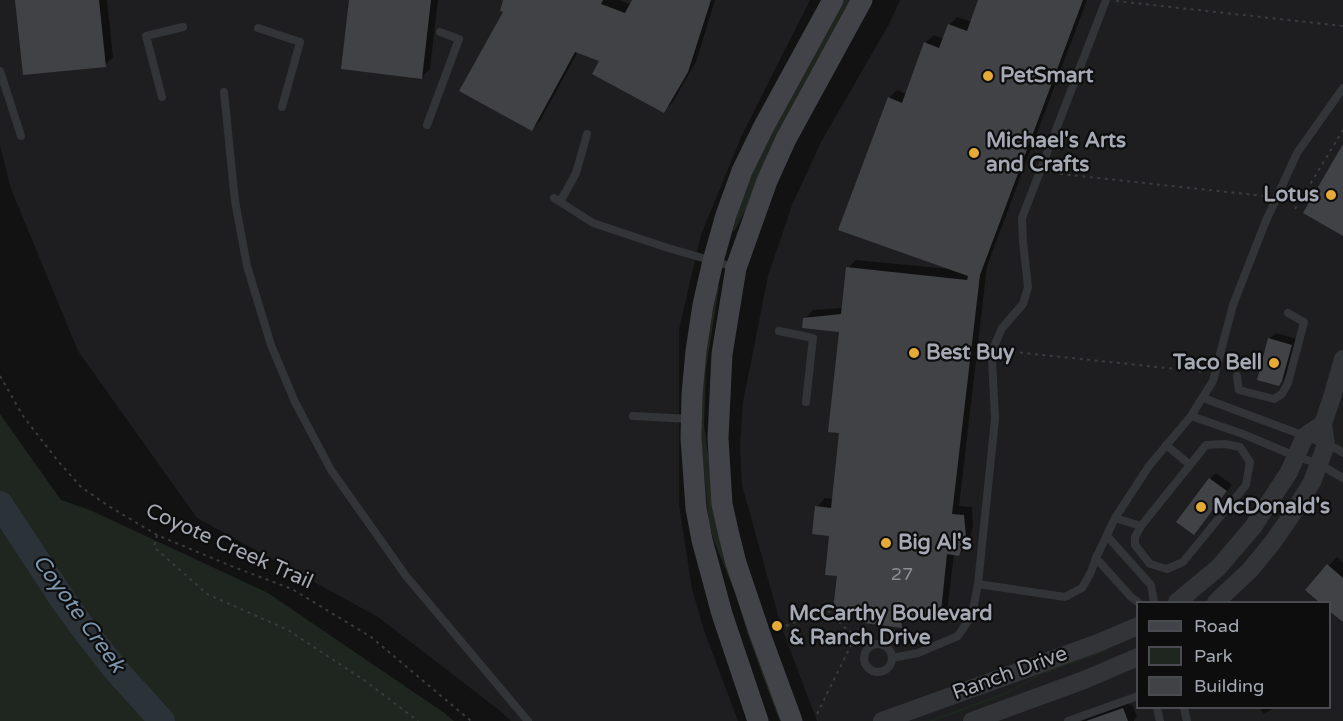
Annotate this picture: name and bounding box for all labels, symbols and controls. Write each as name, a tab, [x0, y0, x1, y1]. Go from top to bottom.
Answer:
place label: PetSmart	[1000, 63, 1094, 89]
marker: PetSmart	[981, 69, 995, 83]
place label: Michael's Arts and Crafts	[986, 128, 1126, 178]
marker: Michael's Arts and Crafts	[967, 146, 981, 160]
place label: Lotus	[1263, 182, 1319, 208]
marker: Lotus	[1324, 188, 1338, 202]
place label: Best Buy	[926, 340, 1014, 366]
marker: Best Buy	[907, 346, 921, 360]
place label: Taco Bell	[1173, 350, 1262, 376]
marker: Taco Bell	[1267, 356, 1281, 370]
place label: McDonald's	[1213, 494, 1330, 520]
street label: Coyote Creek Trail	[141, 499, 317, 595]
marker: McDonald's	[1194, 500, 1208, 514]
place label: Big Al's	[898, 530, 972, 556]
marker: Big Al's	[879, 536, 893, 550]
water label: Coyote Creek	[26, 550, 130, 678]
house number: 27	[891, 564, 913, 586]
place label: McCarthy Boulevard & Ranch Drive	[789, 601, 993, 651]
legend	[1136, 601, 1331, 709]
text: Road	[1194, 615, 1239, 637]
marker: McCarthy Boulevard & Ranch Drive	[770, 619, 784, 633]
street label: Ranch Drive	[949, 642, 1071, 706]
text: Park	[1194, 645, 1232, 667]
text: Building	[1194, 675, 1264, 697]

